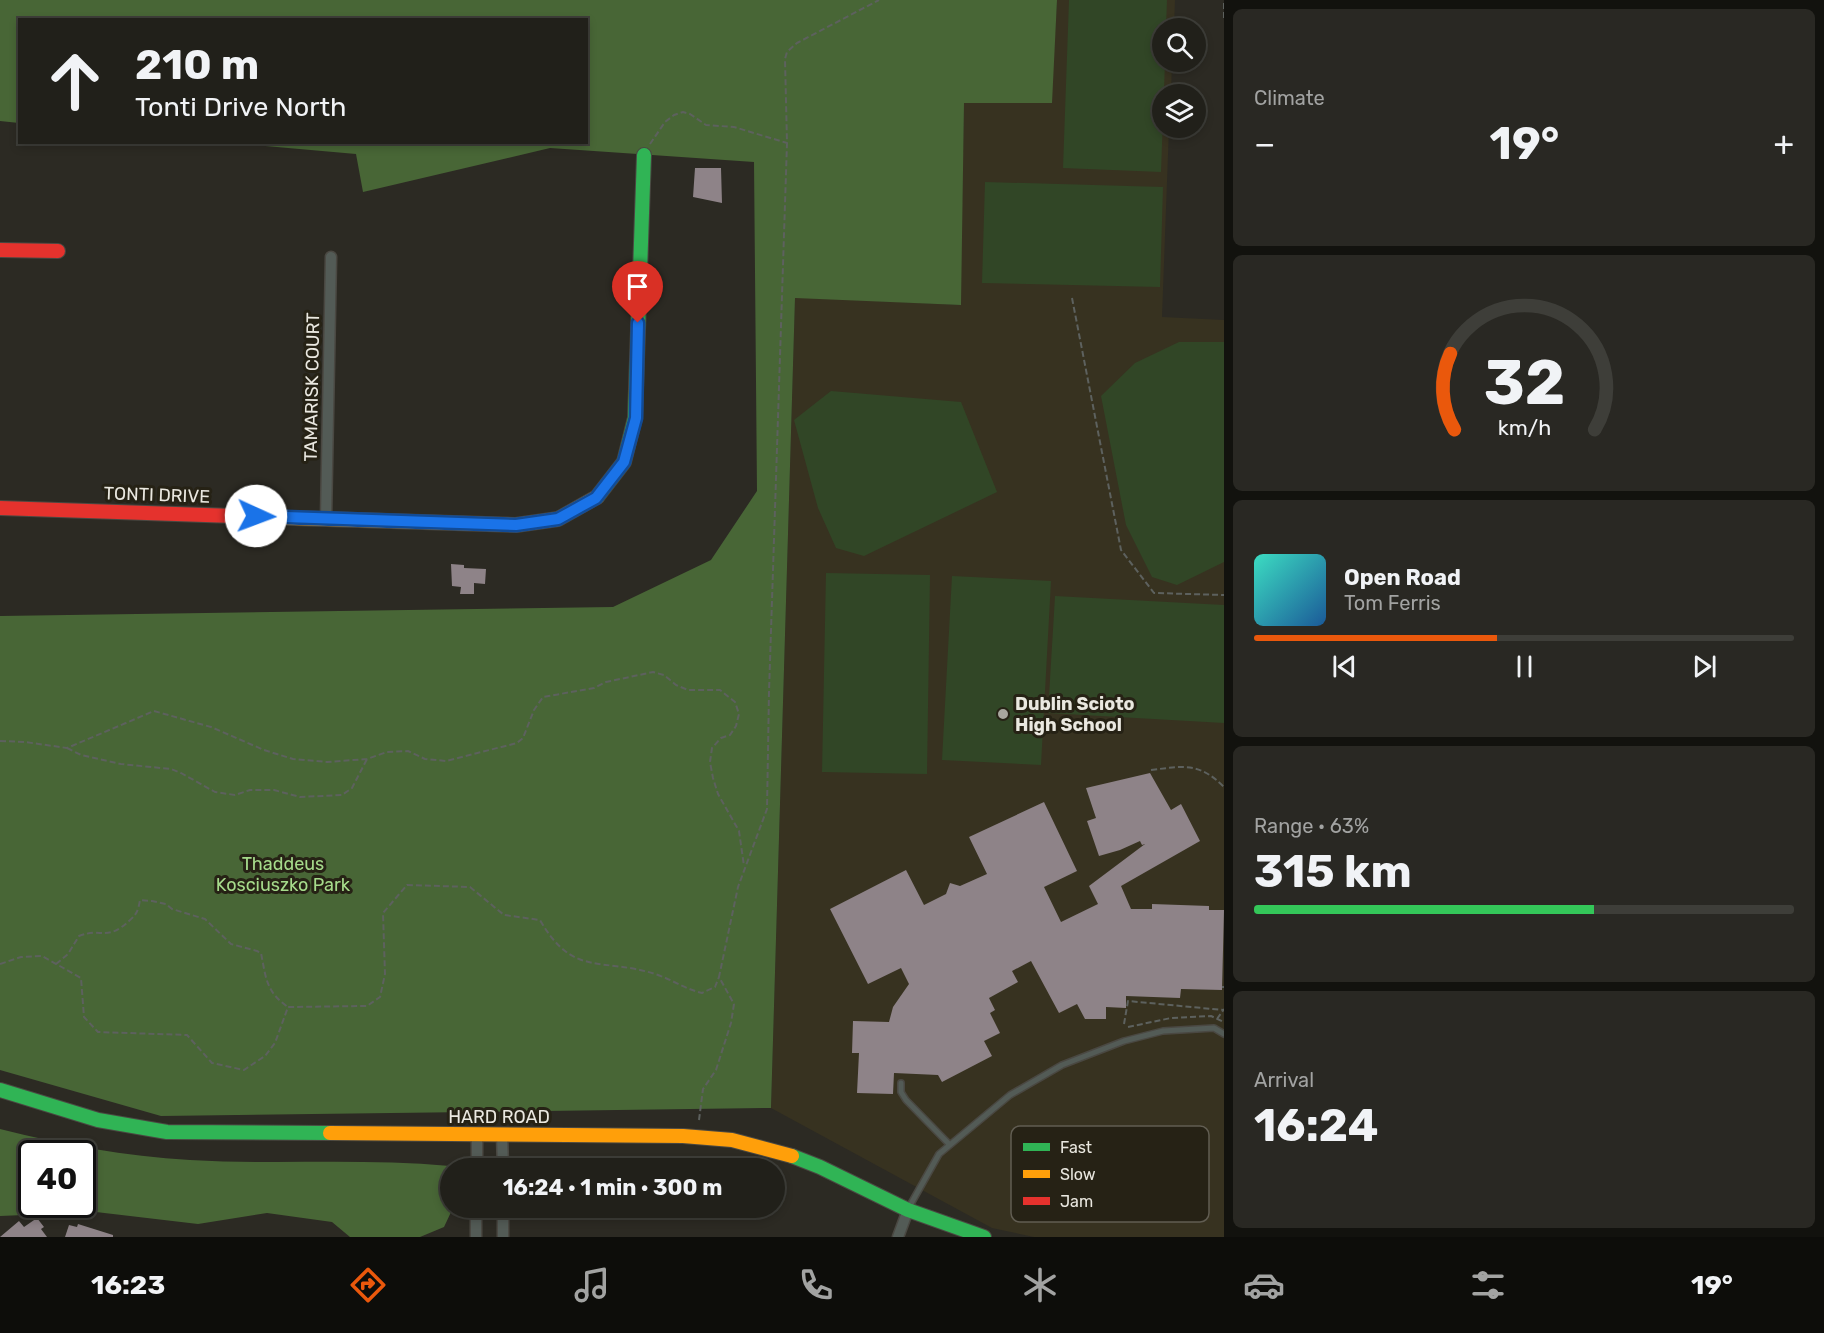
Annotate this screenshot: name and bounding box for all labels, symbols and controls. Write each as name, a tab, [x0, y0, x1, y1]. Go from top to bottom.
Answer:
map controls	[1152, 18, 1206, 138]
button: search	[1152, 18, 1206, 72]
text: 210 m	[135, 40, 259, 90]
icon: ahead	[36, 42, 114, 120]
button: layers	[1152, 84, 1206, 138]
text: Climate	[1254, 86, 1325, 110]
text: Tonti Drive North	[135, 91, 347, 123]
text: 19°	[1490, 117, 1559, 170]
text: −	[1254, 124, 1275, 163]
text: +	[1773, 124, 1794, 163]
pin	[612, 261, 663, 323]
icon: arrive	[621, 270, 654, 303]
street label: TAMARISK COURT	[300, 312, 324, 462]
text: 32	[1483, 346, 1565, 420]
text: km/h	[1497, 415, 1551, 440]
street label: TONTI DRIVE	[103, 482, 211, 508]
position arrow	[224, 484, 288, 548]
text: Open Road	[1344, 564, 1461, 591]
text: Tom Ferris	[1344, 591, 1441, 615]
icon: previous	[1328, 650, 1361, 683]
icon: pause	[1508, 650, 1541, 683]
icon: next	[1688, 650, 1721, 683]
place label: Dublin Scioto High School	[1015, 693, 1135, 736]
marker: Dublin Scioto High School	[996, 707, 1010, 721]
text: Range · 63%	[1254, 814, 1369, 838]
text: 315 km	[1254, 845, 1412, 898]
park label: Thaddeus Kosciuszko Park	[216, 853, 351, 896]
text: Arrival	[1254, 1068, 1314, 1092]
text: 16:24	[1254, 1099, 1379, 1152]
street label: HARD ROAD	[448, 1106, 550, 1128]
legend	[1011, 1126, 1209, 1222]
text: Fast	[1060, 1138, 1092, 1157]
speed limit sign: 40	[18, 1140, 96, 1218]
text: Slow	[1060, 1165, 1096, 1184]
text: 16:24 · 1 min · 300 m	[503, 1174, 722, 1201]
text: Jam	[1060, 1192, 1093, 1211]
icon: directions	[347, 1264, 389, 1306]
icon: music	[571, 1264, 613, 1306]
icon: phone	[795, 1264, 837, 1306]
icon: climate	[1019, 1264, 1061, 1306]
icon: car	[1243, 1264, 1285, 1306]
icon: filters	[1467, 1264, 1509, 1306]
text: 16:23	[91, 1269, 165, 1301]
text: 19°	[1691, 1269, 1733, 1301]

